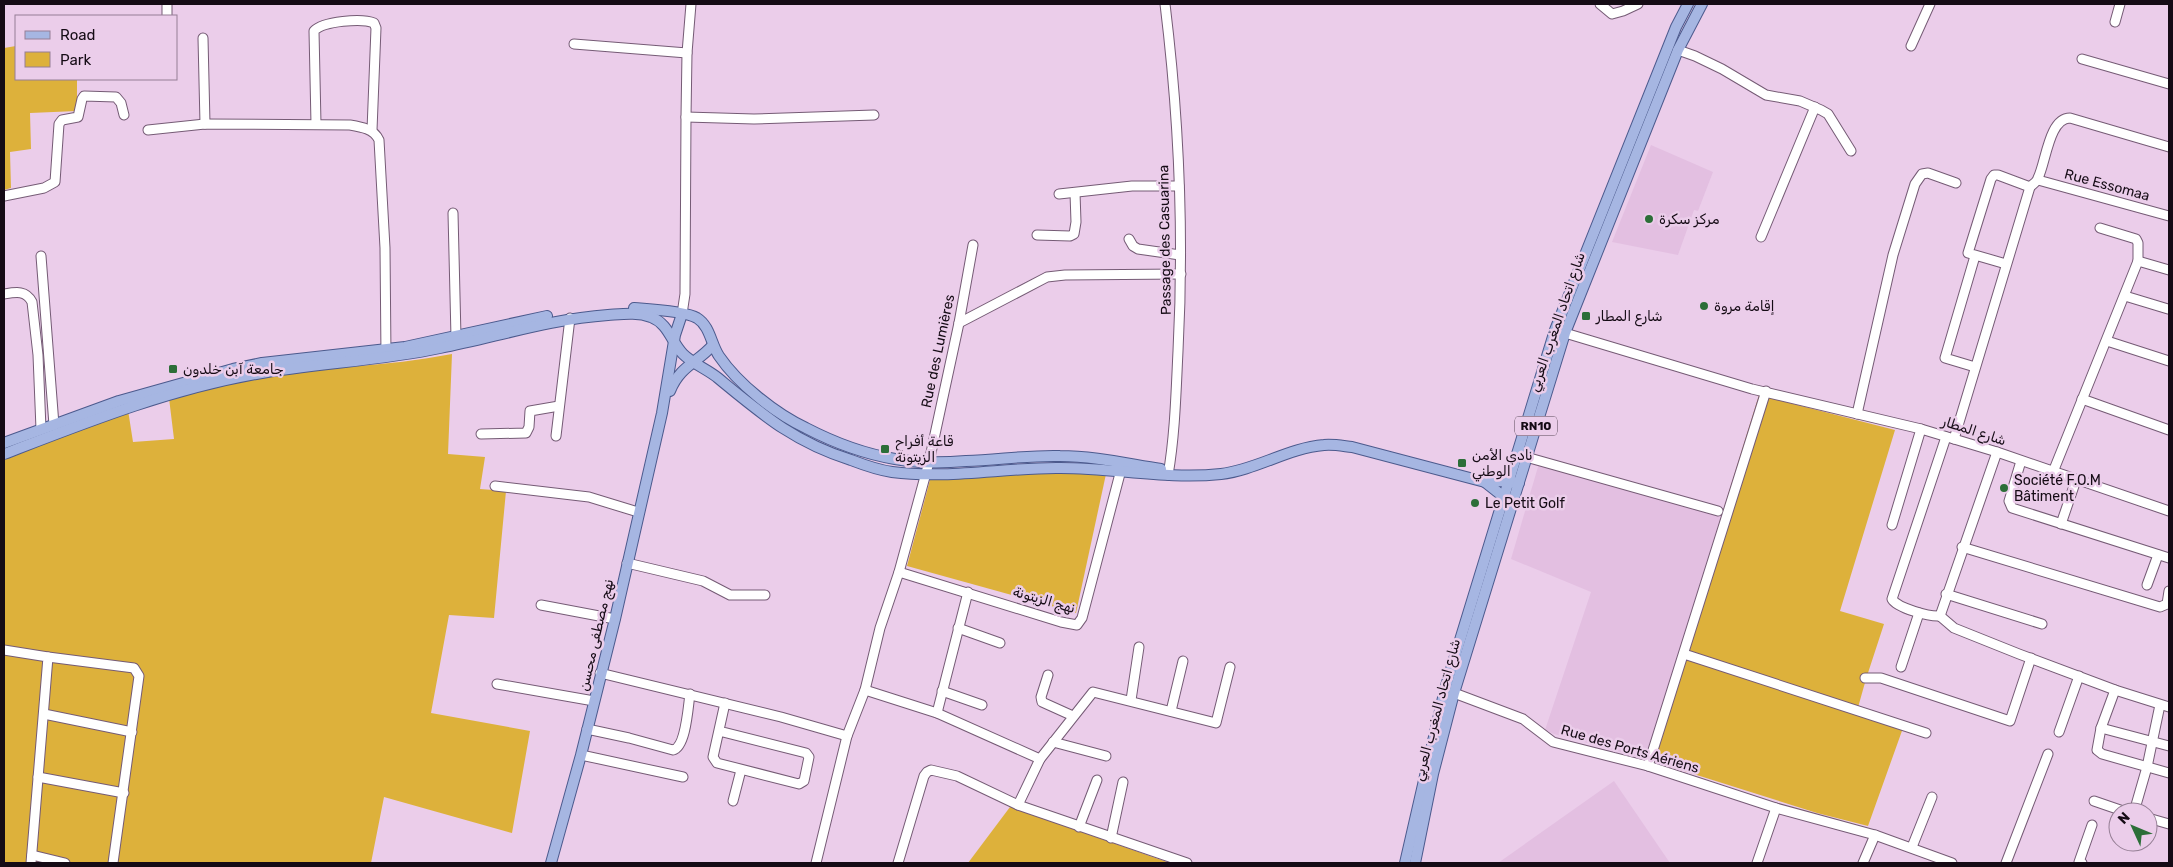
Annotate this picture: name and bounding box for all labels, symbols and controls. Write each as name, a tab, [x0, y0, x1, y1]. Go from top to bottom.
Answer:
legend	[15, 15, 178, 80]
text: Road	[60, 26, 96, 44]
text: Park	[60, 51, 91, 69]
street label: Passage des Casuarina	[1155, 165, 1175, 315]
street label: Rue Essomaa	[2063, 165, 2151, 205]
place label: مركز سكرة	[1659, 211, 1720, 228]
marker: مركز سكرة	[1643, 213, 1655, 225]
street label: شارع اتحاد المغرب العربي	[1525, 250, 1591, 395]
street label: Rue des Lumières	[918, 293, 958, 409]
place label: إقامة مروة	[1714, 298, 1774, 315]
marker: إقامة مروة	[1698, 300, 1710, 312]
place label: شارع المطار	[1595, 308, 1663, 327]
marker: شارع المطار	[1580, 310, 1592, 322]
place label: جامعة آبن خلدون	[183, 361, 284, 378]
marker: جامعة آبن خلدون	[167, 363, 179, 375]
street label: شارع المطار	[1938, 412, 2008, 451]
road number: RN10	[1515, 416, 1557, 436]
place label: قاعة أفراح الزيتونة	[895, 433, 954, 466]
marker: قاعة أفراح الزيتونة	[879, 443, 891, 455]
place label: نادي الأمن الوطني	[1472, 447, 1533, 482]
marker: نادي الأمن الوطني	[1456, 457, 1468, 469]
place label: Société F.O.M Bâtiment	[2014, 472, 2101, 505]
marker: Société F.O.M Bâtiment	[1998, 482, 2010, 494]
place label: Le Petit Golf	[1485, 495, 1565, 512]
marker: Le Petit Golf	[1469, 497, 1481, 509]
street label: نهج مصطفى محسن	[575, 577, 619, 693]
street label: نهج الزيتونة	[1010, 583, 1077, 619]
street label: شارع اتحاد المغرب العربي	[1410, 637, 1466, 784]
street label: Rue des Ports Aériens	[1559, 721, 1701, 777]
north arrow	[2108, 802, 2158, 852]
text: N	[2114, 809, 2134, 828]

